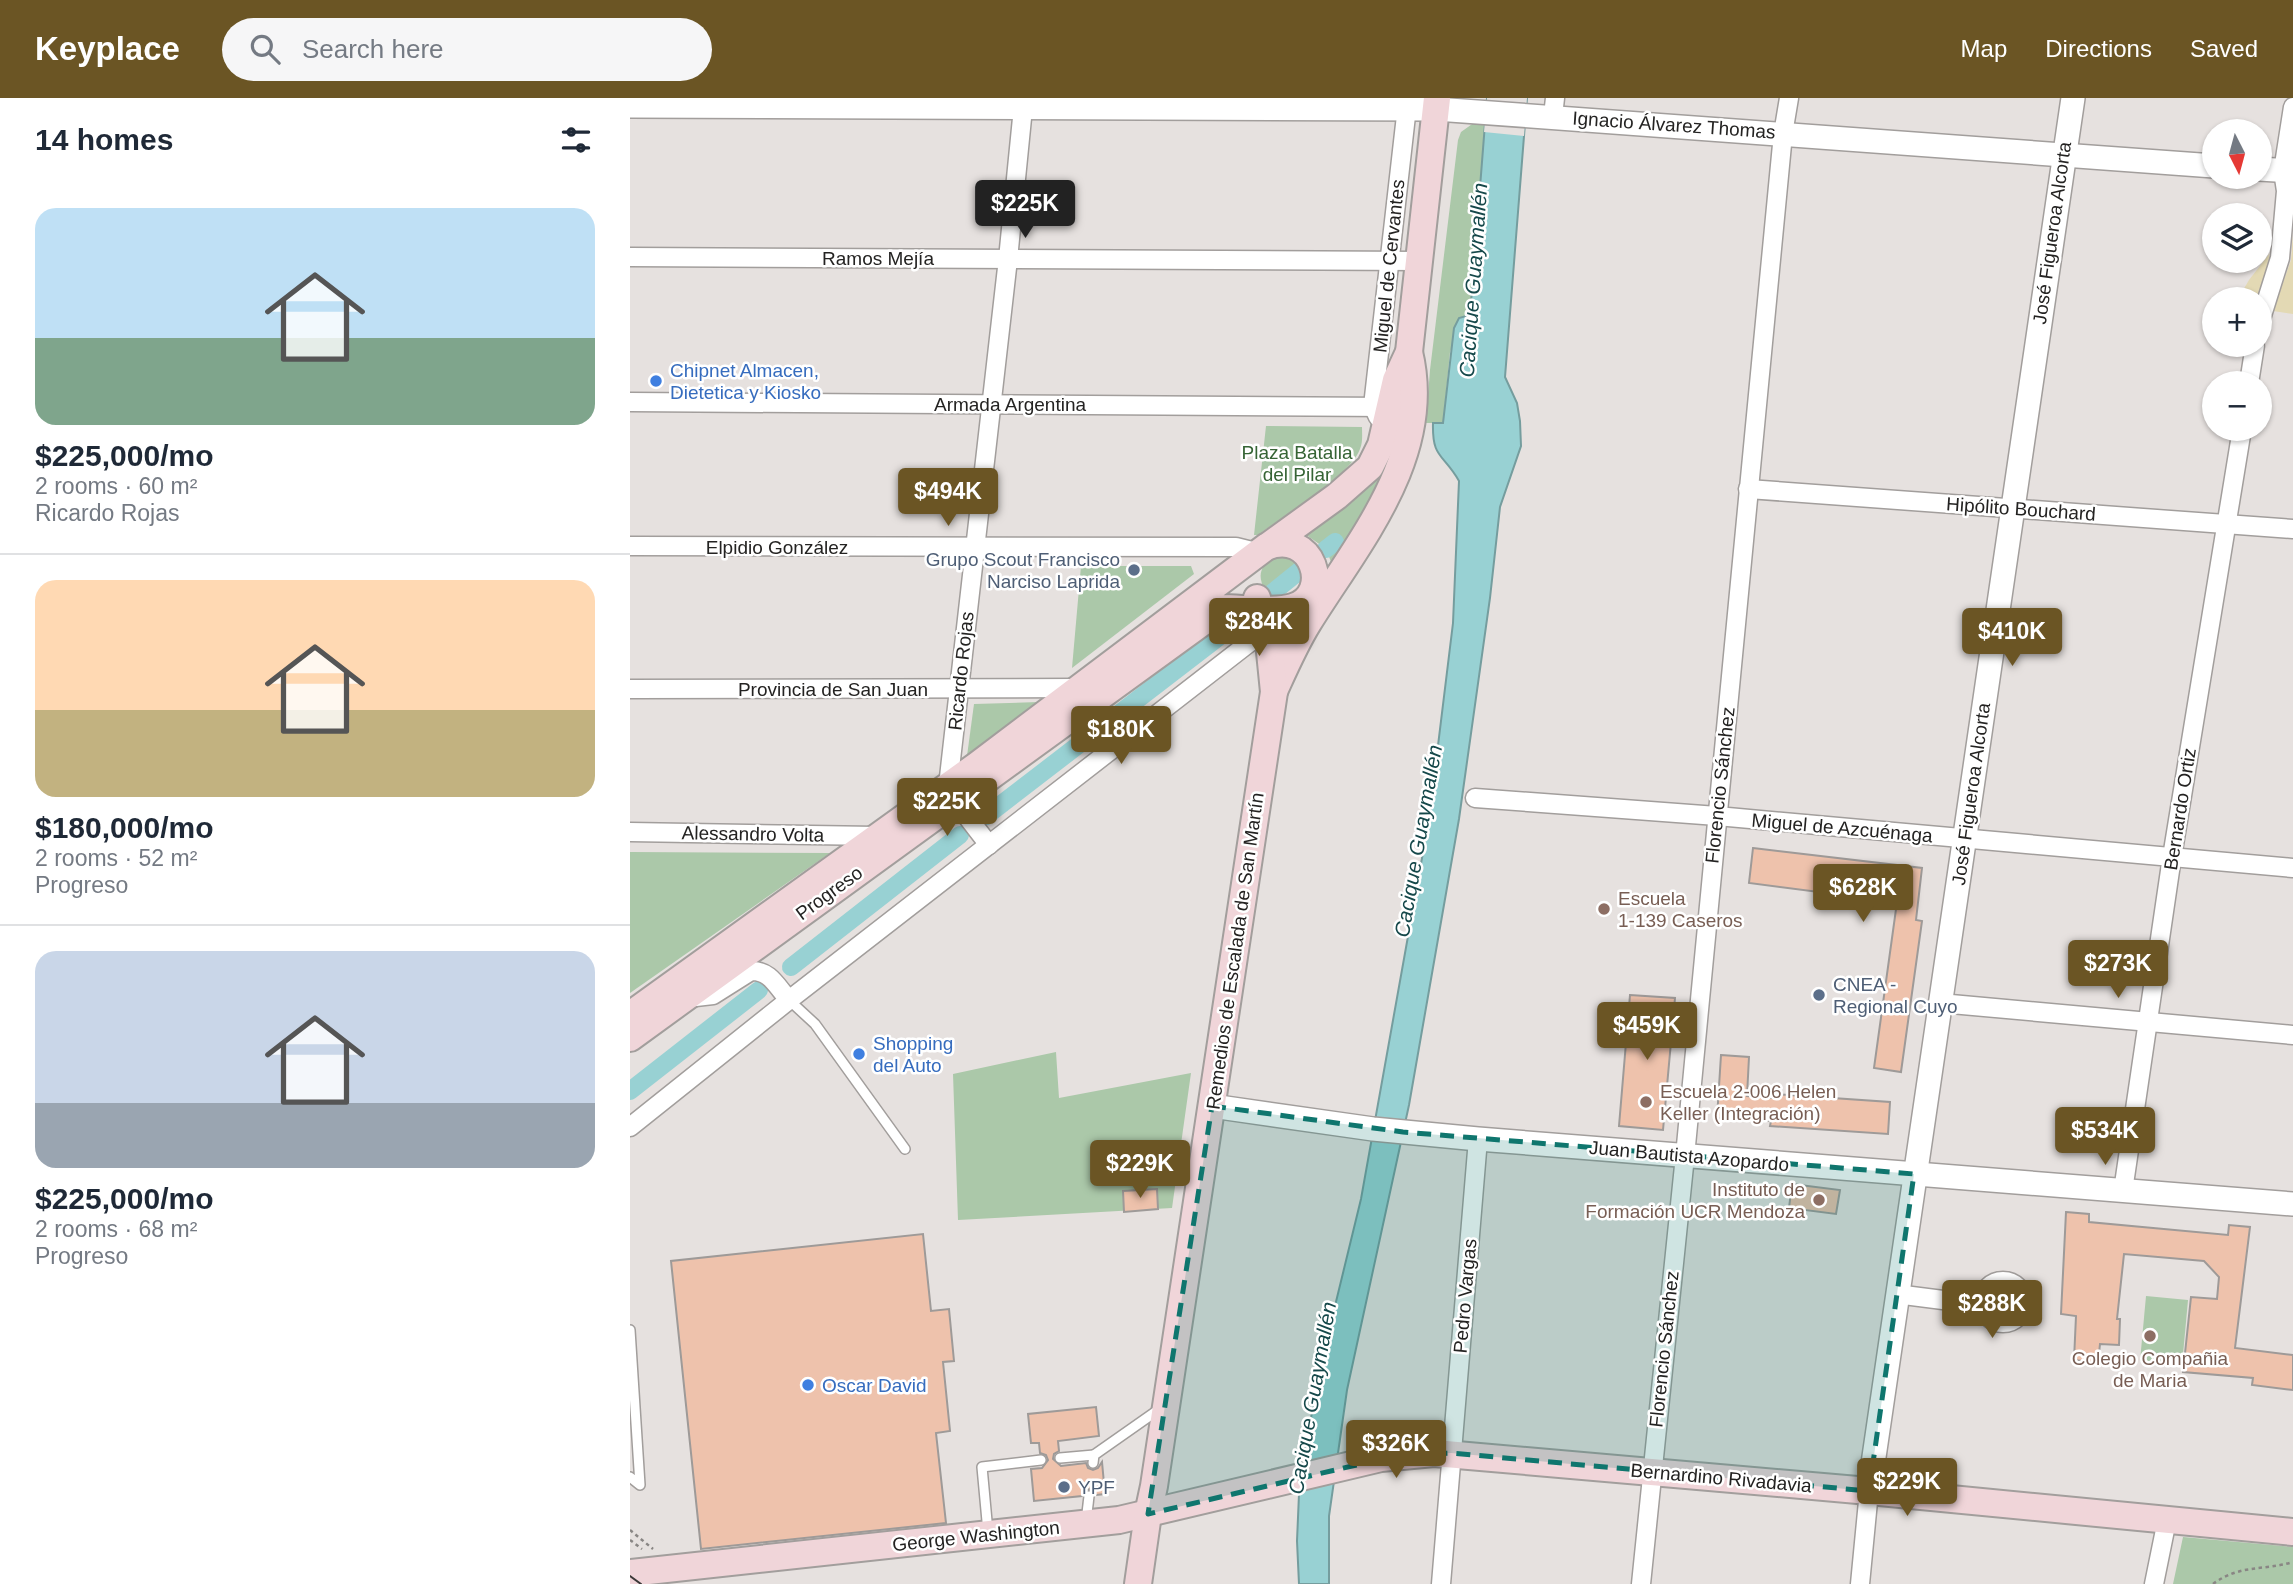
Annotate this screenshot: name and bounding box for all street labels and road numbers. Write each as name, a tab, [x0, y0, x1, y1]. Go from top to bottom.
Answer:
street label: Ignacio Álvarez Thomas	[1572, 107, 1776, 143]
street label: José Figueroa Alcorta	[2029, 140, 2075, 325]
street label: Miguel de Cervantes	[1369, 178, 1409, 354]
street label: Ramos Mejía	[822, 248, 934, 269]
street label: Armada Argentina	[934, 394, 1086, 415]
street label: Hipólito Bouchard	[1945, 493, 2097, 525]
street label: Elpidio González	[706, 537, 848, 558]
street label: Ricardo Rojas	[944, 611, 978, 731]
street label: Provincia de San Juan	[738, 679, 928, 700]
street label: José Figueroa Alcorta	[1948, 701, 1994, 886]
street label: Florencio Sánchez	[1701, 706, 1739, 864]
street label: Bernardo Ortiz	[2160, 746, 2200, 872]
street label: Remedios de Escalada de San Martín	[1202, 791, 1268, 1111]
street label: Miguel de Azcuénaga	[1751, 810, 1934, 846]
street label: Alessandro Volta	[682, 822, 825, 846]
street label: Progreso	[792, 862, 866, 924]
street label: Juan Bautista Azopardo	[1588, 1137, 1790, 1175]
street label: Pedro Vargas	[1450, 1238, 1480, 1354]
street label: Florencio Sánchez	[1645, 1270, 1683, 1428]
street label: Bernardino Rivadavia	[1630, 1460, 1813, 1496]
street label: George Washington	[891, 1517, 1061, 1555]

